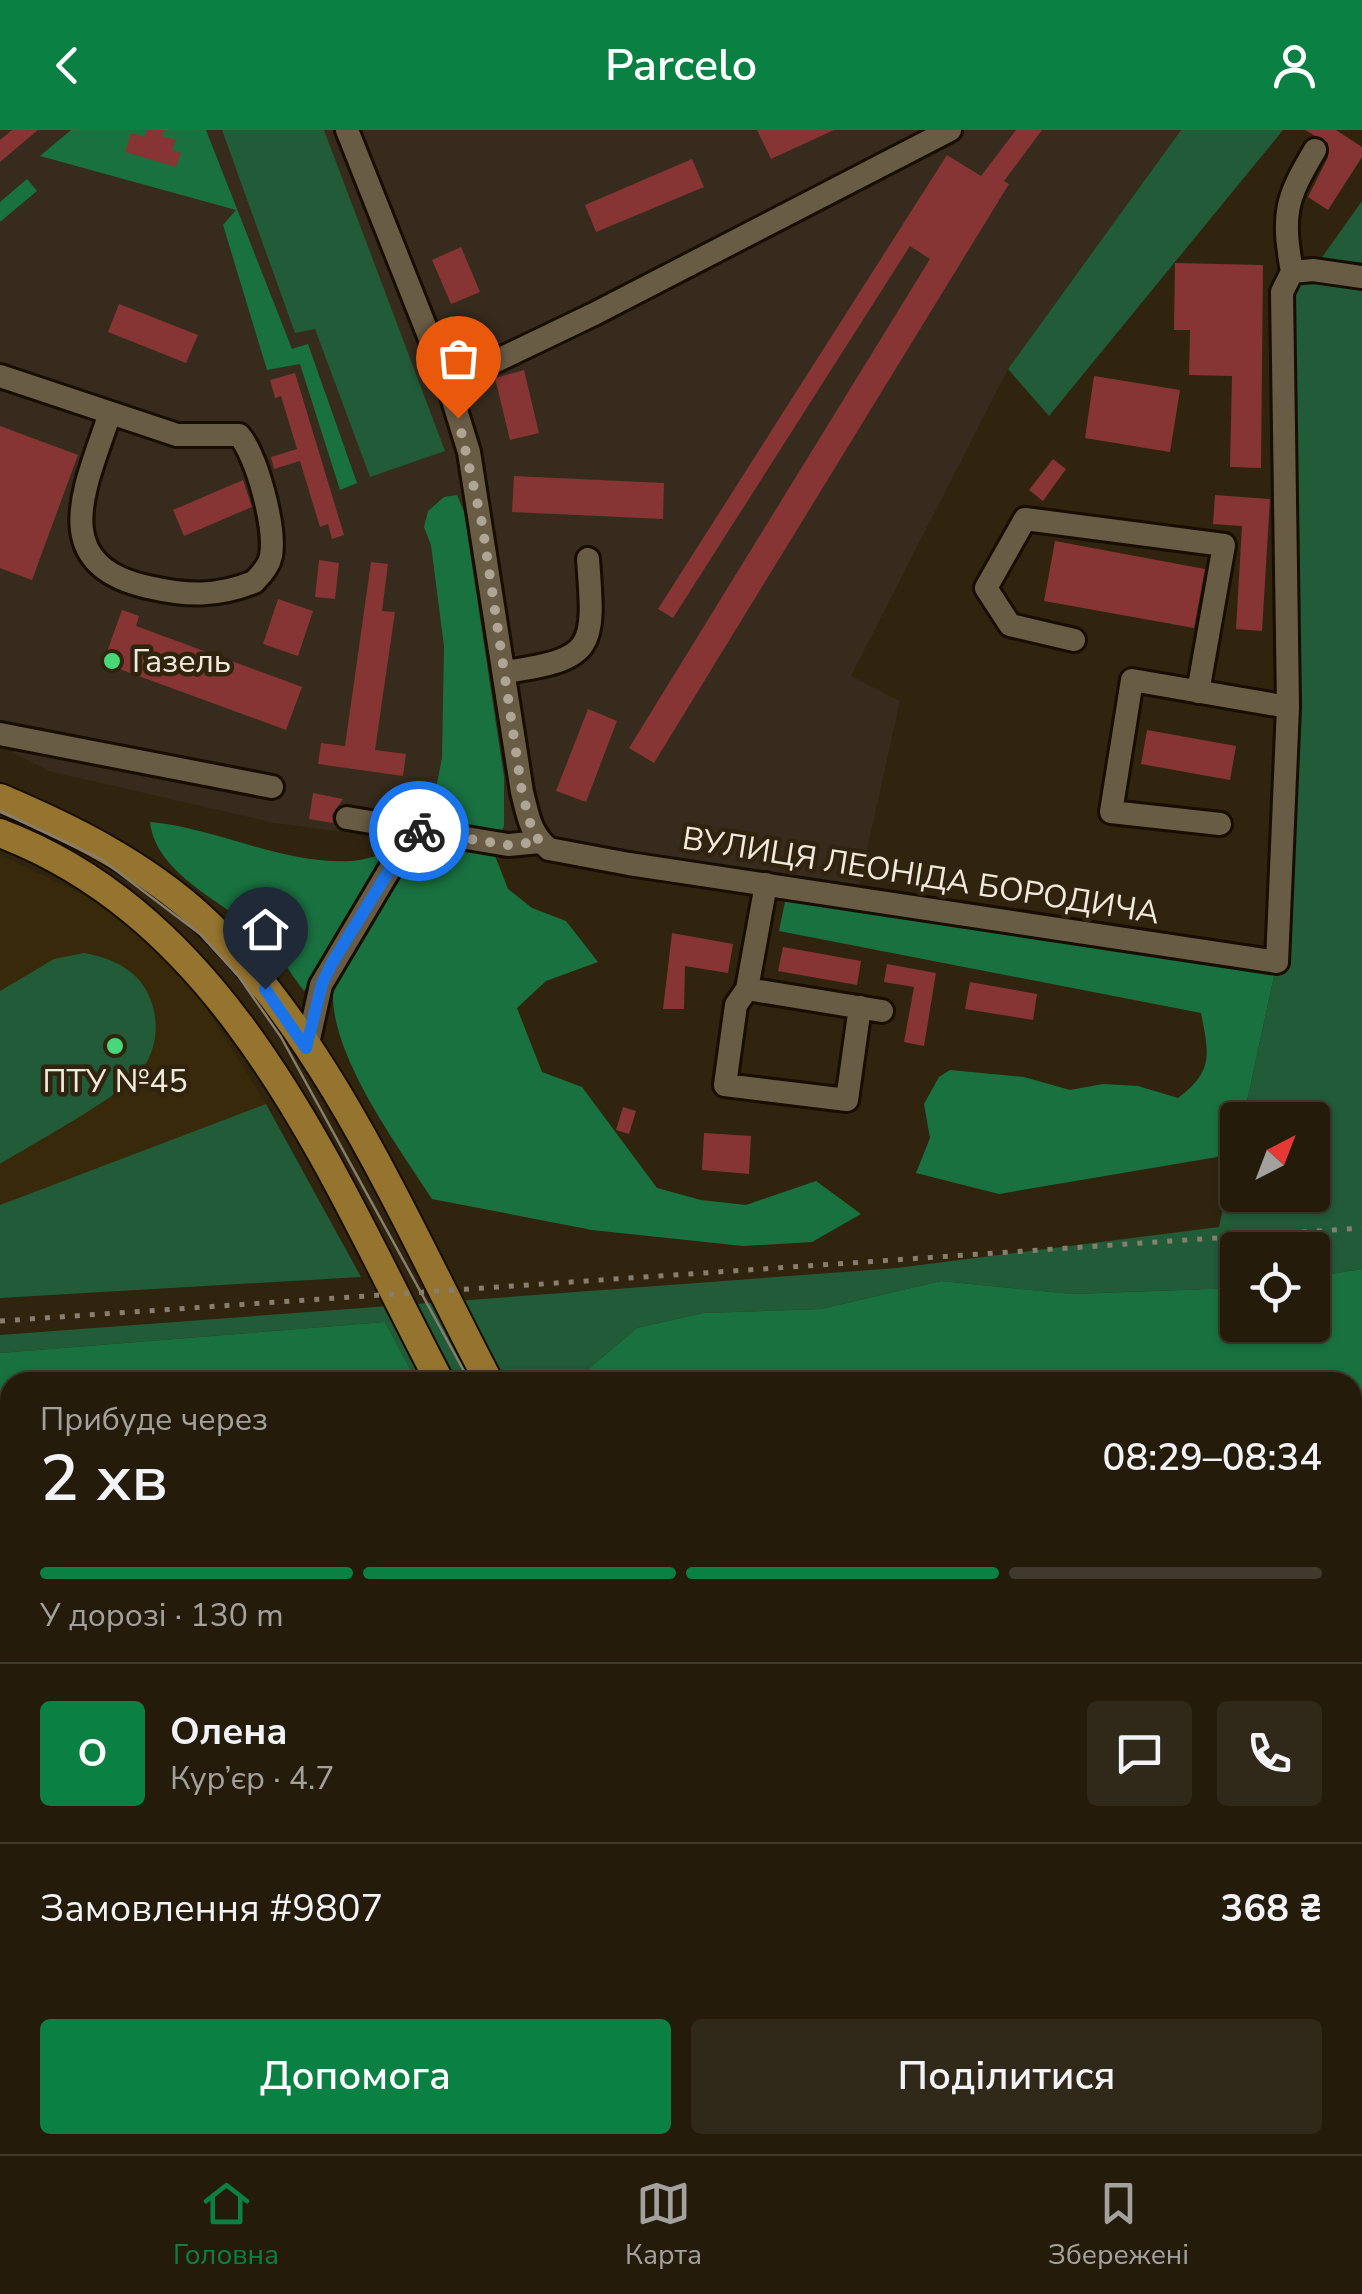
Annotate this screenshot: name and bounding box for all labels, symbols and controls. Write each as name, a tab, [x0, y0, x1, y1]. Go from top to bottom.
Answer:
text: Parcelo	[605, 35, 757, 96]
icon: back	[40, 38, 95, 93]
icon: person	[1267, 38, 1322, 93]
pin	[416, 316, 501, 419]
icon: bag	[431, 331, 486, 386]
place label: Газель	[132, 640, 231, 683]
marker: Газель	[101, 650, 123, 672]
courier	[369, 781, 469, 881]
icon: bike	[392, 804, 447, 859]
street label: ВУЛИЦЯ ЛЕОНІДА БОРОДИЧА	[679, 817, 1163, 934]
pin	[223, 887, 308, 990]
icon: home	[238, 902, 293, 957]
marker: ПТУ №45	[104, 1035, 126, 1057]
place label: ПТУ №45	[42, 1060, 188, 1103]
north arrow	[1220, 1102, 1330, 1212]
map controls	[1220, 1102, 1330, 1342]
button: locate	[1220, 1232, 1330, 1342]
text: Прибуде через	[40, 1398, 268, 1441]
text: 08:29–08:34	[1103, 1432, 1322, 1483]
text: 2 хв	[40, 1434, 168, 1523]
text: У дорозі · 130 m	[40, 1594, 284, 1637]
button: chat	[1087, 1701, 1192, 1806]
button: phone	[1217, 1701, 1322, 1806]
text: Олена	[170, 1706, 288, 1757]
text: О	[78, 1728, 107, 1779]
text: Кур’єр · 4.7	[170, 1757, 335, 1800]
text: Замовлення #9807	[40, 1883, 383, 1934]
text: 368 ₴	[1221, 1883, 1322, 1934]
button: Допомога	[40, 2019, 671, 2134]
button: Поділитися	[691, 2019, 1322, 2134]
tab: Головна	[173, 2176, 279, 2274]
tab: Карта	[625, 2176, 702, 2274]
tab: Збережені	[1048, 2176, 1189, 2274]

